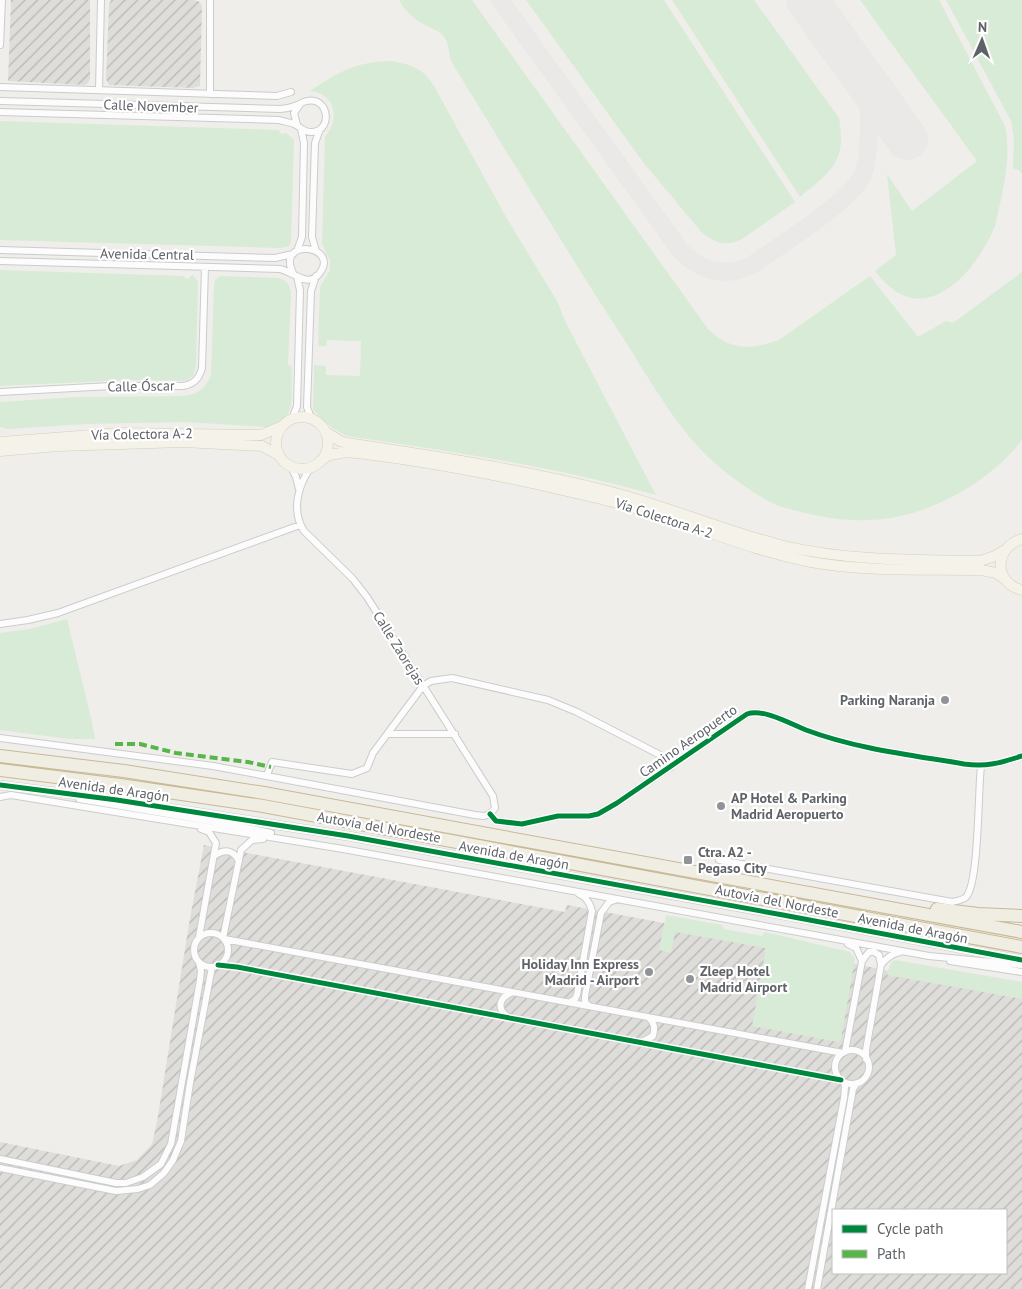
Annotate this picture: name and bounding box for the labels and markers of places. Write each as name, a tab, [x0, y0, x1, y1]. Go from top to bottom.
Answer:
place label: Parking Naranja	[840, 691, 935, 709]
marker: Parking Naranja	[939, 694, 951, 706]
place label: AP Hotel & Parking Madrid Aeropuerto	[731, 789, 847, 823]
marker: AP Hotel & Parking Madrid Aeropuerto	[715, 800, 727, 812]
place label: Ctra. A2 - Pegaso City	[698, 843, 767, 877]
marker: Ctra. A2 - Pegaso City	[682, 854, 694, 866]
place label: Holiday Inn Express Madrid - Airport	[521, 955, 639, 989]
place label: Zleep Hotel Madrid Airport	[700, 962, 787, 996]
marker: Holiday Inn Express Madrid - Airport	[643, 966, 655, 978]
marker: Zleep Hotel Madrid Airport	[684, 973, 696, 985]

